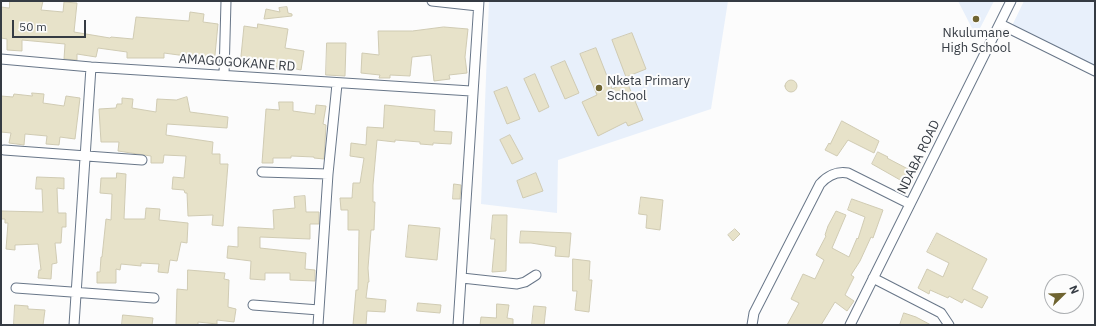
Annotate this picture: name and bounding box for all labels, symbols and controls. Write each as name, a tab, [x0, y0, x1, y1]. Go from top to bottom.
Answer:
scale bar	[14, 12, 88, 38]
marker: Nkulumane High School	[971, 14, 981, 24]
text: 50 m	[19, 19, 47, 34]
place label: Nkulumane High School	[941, 25, 1011, 56]
street label: AMAGOGOKANE RD	[178, 51, 296, 75]
place label: Nketa Primary School	[607, 73, 690, 104]
marker: Nketa Primary School	[594, 83, 604, 93]
street label: NDABA ROAD	[894, 118, 944, 196]
north arrow	[1044, 274, 1084, 314]
text: N	[1066, 283, 1082, 296]

